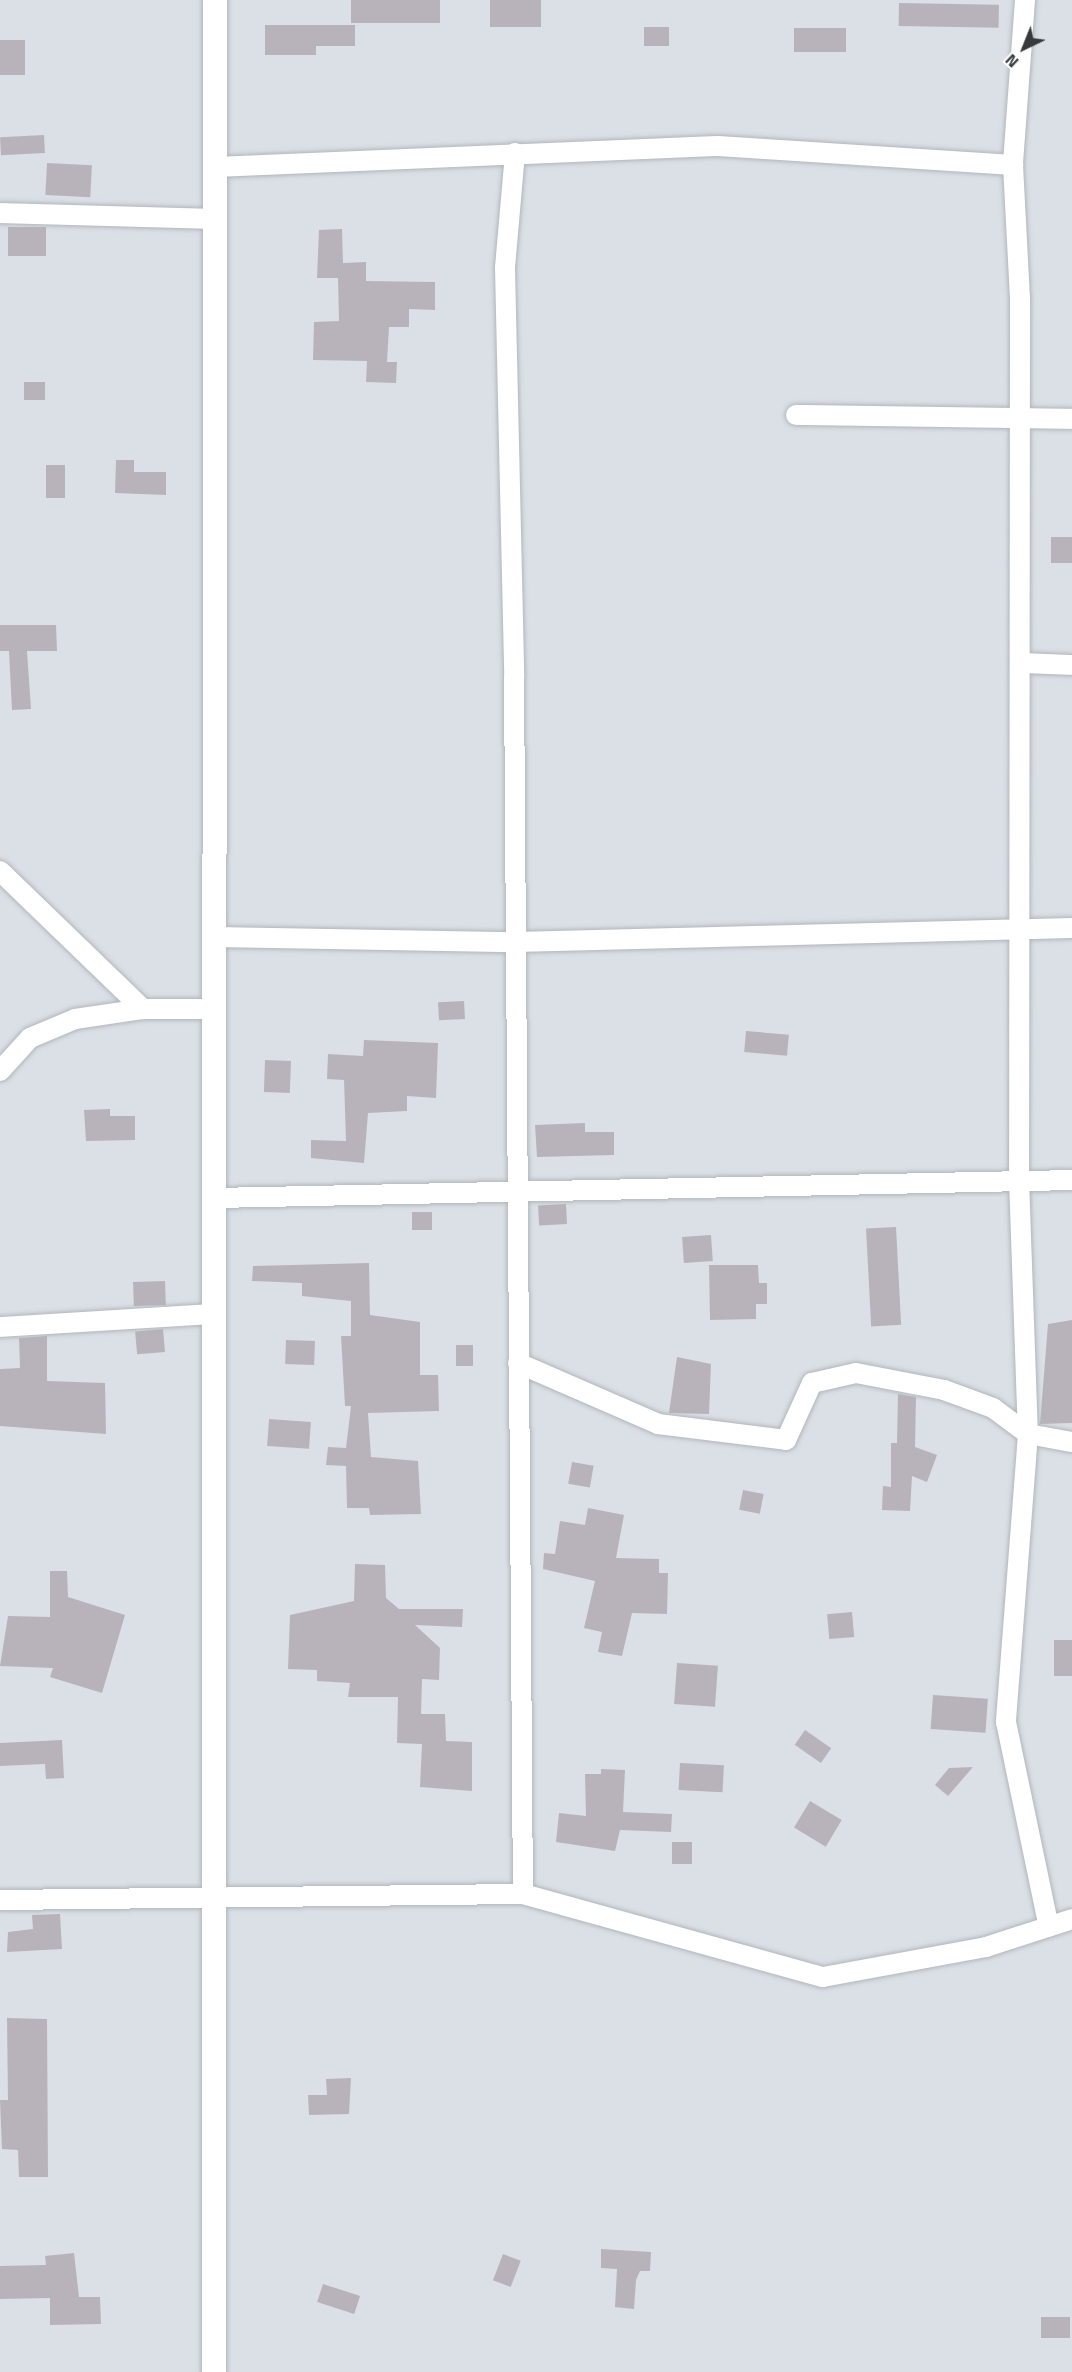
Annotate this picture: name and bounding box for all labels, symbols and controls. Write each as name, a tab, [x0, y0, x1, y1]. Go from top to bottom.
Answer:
north arrow	[994, 18, 1054, 78]
text: N	[999, 49, 1024, 74]

